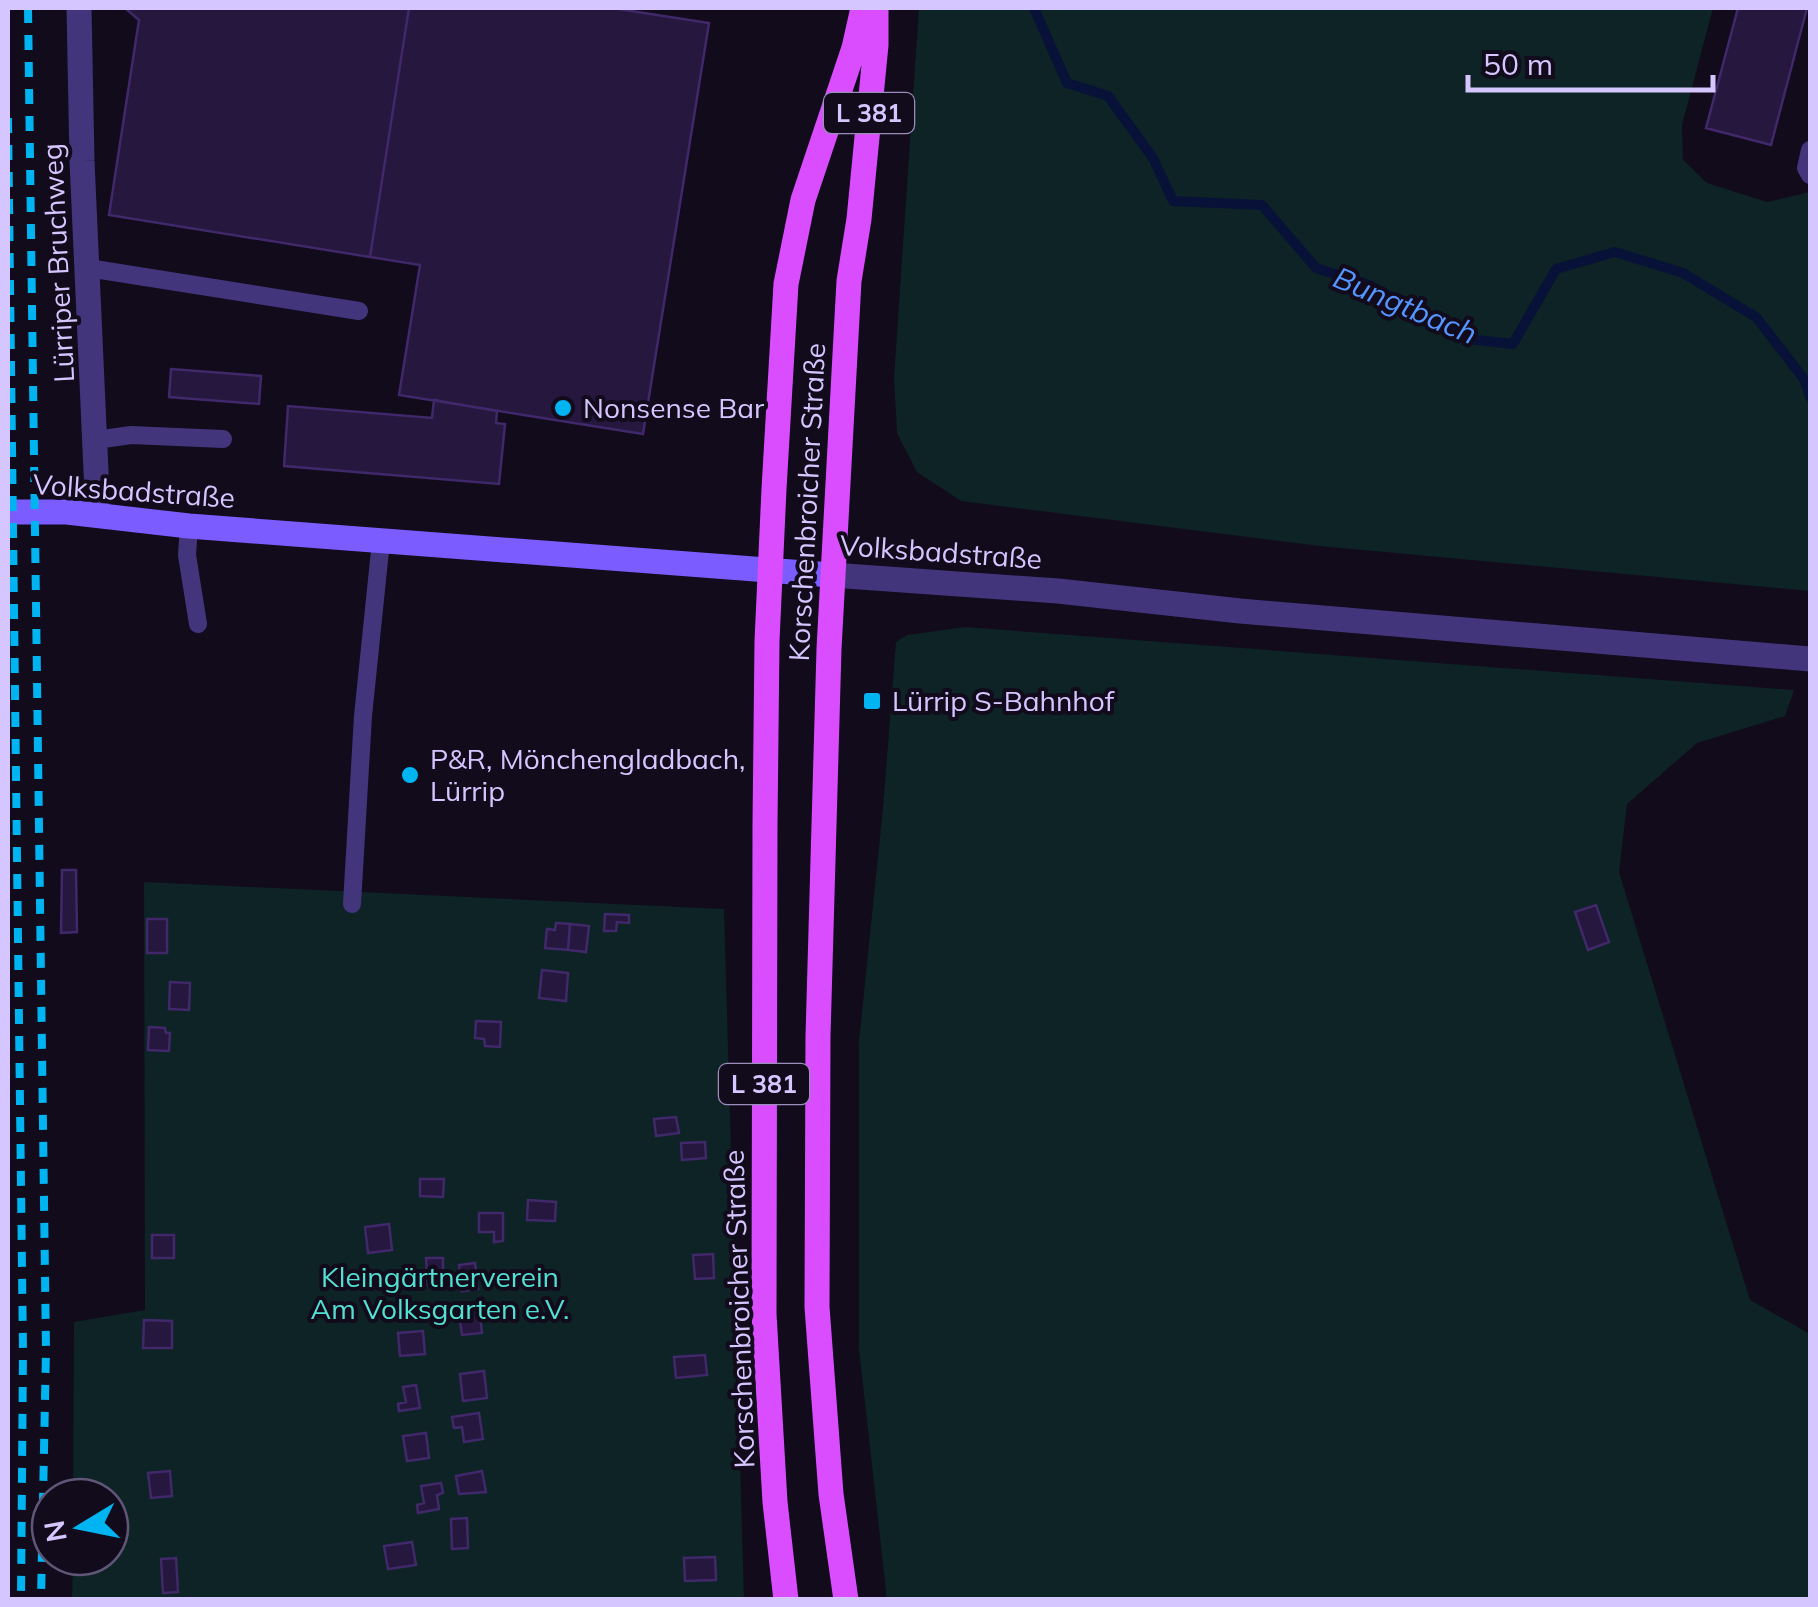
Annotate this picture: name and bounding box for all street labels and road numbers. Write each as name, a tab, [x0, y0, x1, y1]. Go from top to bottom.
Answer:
road number: L 381	[824, 93, 914, 133]
street label: Lürriper Bruchweg	[34, 143, 81, 383]
street label: Korschenbroicher Straße	[781, 342, 832, 662]
street label: Volksbadstraße	[32, 466, 236, 515]
street label: Volksbadstraße	[839, 527, 1043, 576]
road number: L 381	[719, 1064, 809, 1104]
street label: Korschenbroicher Straße	[715, 1149, 762, 1469]

